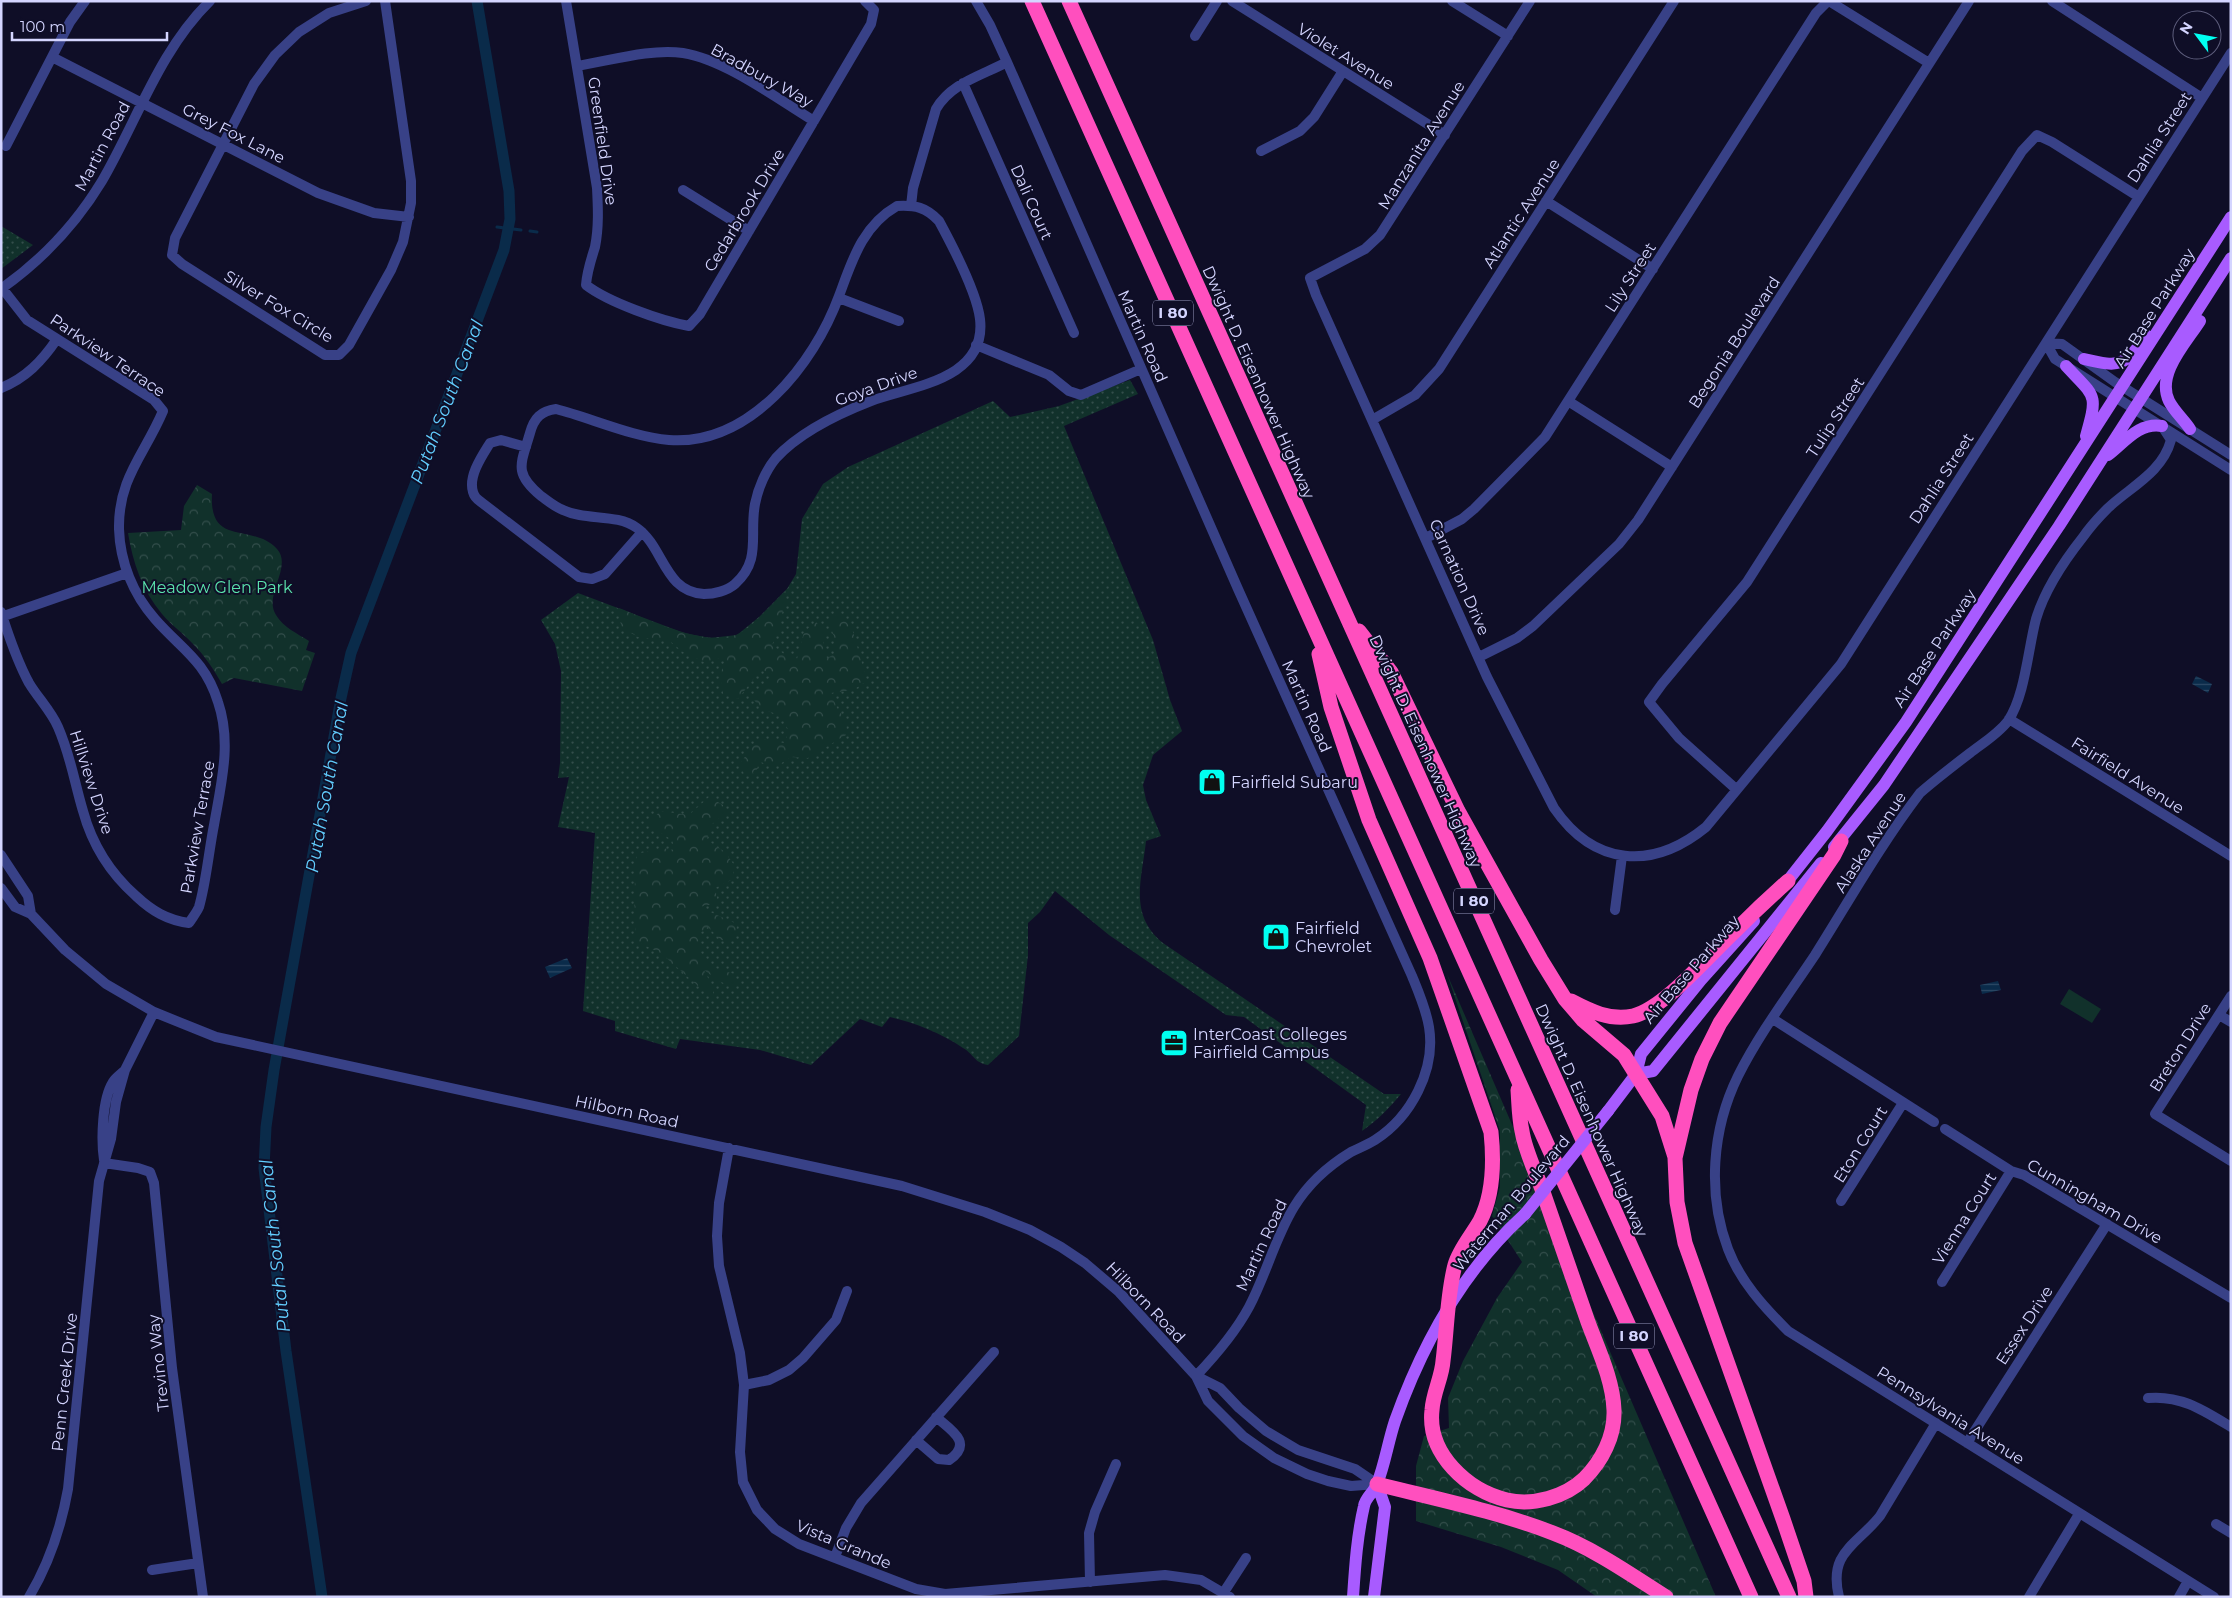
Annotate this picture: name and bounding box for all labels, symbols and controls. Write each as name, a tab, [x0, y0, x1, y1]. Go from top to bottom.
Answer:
scale bar	[12, 10, 168, 42]
north arrow	[2172, 10, 2222, 60]
text: 100 m	[20, 17, 65, 36]
street label: Violet Avenue	[1294, 19, 1398, 94]
text: N	[2175, 19, 2197, 38]
street label: Bradbury Way	[707, 40, 816, 111]
street label: Greenfield Drive	[584, 76, 621, 206]
street label: Manzanita Avenue	[1374, 77, 1469, 213]
street label: Dahlia Street	[2123, 88, 2196, 186]
street label: Martin Road	[71, 98, 134, 194]
street label: Grey Fox Lane	[179, 99, 288, 167]
street label: Cedarbrook Drive	[700, 145, 789, 275]
street label: Atlantic Avenue	[1479, 155, 1564, 272]
street label: Dali Court	[1007, 162, 1057, 243]
street label: Lily Street	[1601, 238, 1660, 316]
street label: Air Base Parkway	[2110, 245, 2199, 371]
street label: Dwight D. Eisenhower Highway	[1198, 263, 1319, 502]
street label: Silver Fox Circle	[221, 266, 337, 347]
street label: Begonia Boulevard	[1685, 273, 1784, 412]
street label: Martin Road	[1114, 287, 1171, 385]
road number: I 80	[1153, 300, 1193, 326]
street label: Parkview Terrace	[47, 310, 169, 401]
water label: Putah South Canal	[406, 317, 488, 487]
street label: Goya Drive	[832, 363, 920, 410]
street label: Tulip Street	[1802, 373, 1869, 461]
street label: Dahlia Street	[1905, 429, 1978, 527]
street label: Carnation Drive	[1425, 516, 1494, 638]
park label: Meadow Glen Park	[142, 578, 293, 597]
street label: Air Base Parkway	[1889, 585, 1980, 711]
street label: Dwight D. Eisenhower Highway	[1365, 632, 1486, 871]
street label: Martin Road	[1278, 657, 1335, 755]
water label: Putah South Canal	[301, 699, 353, 874]
street label: Hillview Drive	[66, 728, 117, 837]
street label: Fairfield Avenue	[2068, 733, 2188, 818]
street label: Parkview Terrace	[176, 759, 219, 895]
shop icon: Fairfield Subaru	[1197, 767, 1227, 797]
place label: Fairfield Subaru	[1231, 773, 1358, 792]
street label: Alaska Avenue	[1831, 788, 1910, 896]
road number: I 80	[1454, 888, 1494, 914]
street label: Air Base Parkway	[1639, 911, 1744, 1027]
place label: Fairfield Chevrolet	[1295, 919, 1373, 956]
shop icon: Fairfield Chevrolet	[1261, 922, 1291, 952]
street label: Breton Drive	[2146, 999, 2215, 1095]
street label: Dwight D. Eisenhower Highway	[1531, 1001, 1652, 1240]
place label: InterCoast Colleges Fairfield Campus	[1193, 1025, 1347, 1062]
office icon: InterCoast Colleges Fairfield Campus	[1159, 1028, 1189, 1058]
street label: Hilborn Road	[573, 1091, 681, 1132]
street label: Eton Court	[1829, 1102, 1892, 1186]
street label: Waterman Boulevard	[1449, 1132, 1574, 1275]
street label: Cunningham Drive	[2024, 1155, 2166, 1248]
water label: Putah South Canal	[255, 1158, 295, 1334]
street label: Vienna Court	[1929, 1168, 2001, 1268]
street label: Martin Road	[1232, 1196, 1291, 1294]
street label: Hilborn Road	[1102, 1258, 1189, 1347]
street label: Essex Drive	[1992, 1282, 2057, 1368]
street label: Penn Creek Drive	[48, 1312, 81, 1452]
street label: Trevino Way	[144, 1313, 173, 1412]
road number: I 80	[1614, 1324, 1654, 1348]
street label: Pennsylvania Avenue	[1873, 1362, 2028, 1469]
street label: Vista Grande	[793, 1516, 894, 1573]

